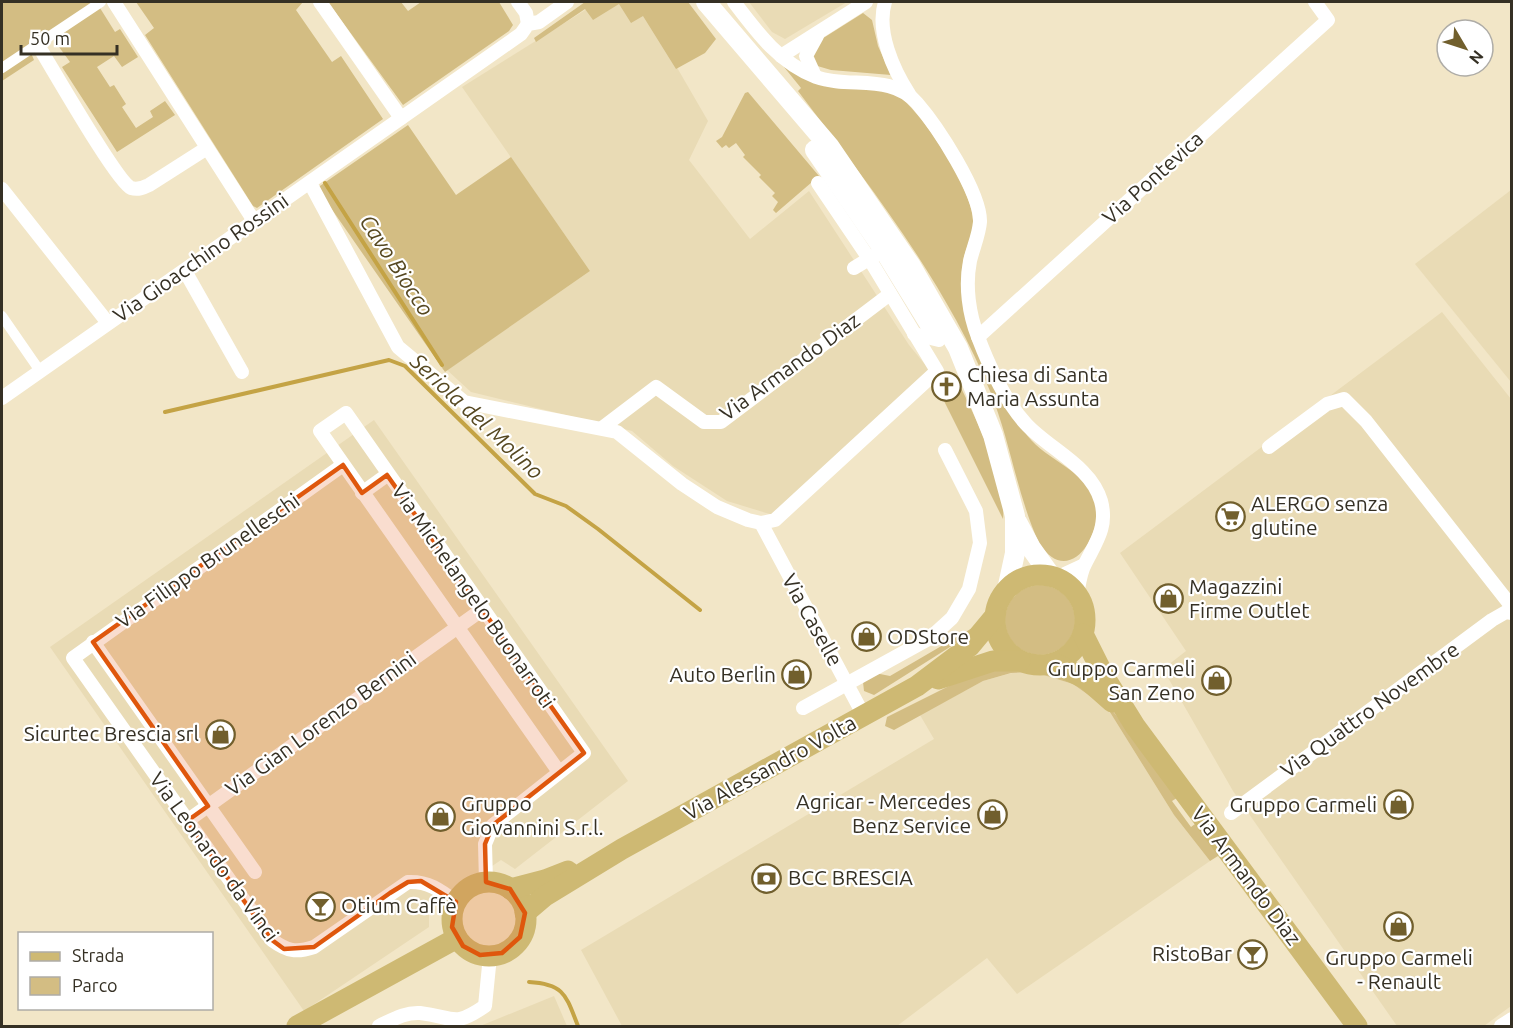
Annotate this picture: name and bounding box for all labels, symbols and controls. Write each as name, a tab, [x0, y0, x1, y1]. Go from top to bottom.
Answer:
scale bar	[21, 18, 117, 56]
north arrow	[1435, 18, 1495, 78]
text: 50 m	[30, 28, 70, 48]
text: N	[1466, 47, 1487, 68]
street label: Via Pontevica	[1097, 126, 1208, 229]
street label: Via Gioacchino Rossini	[108, 188, 293, 327]
water label: Cavo Biocco	[355, 209, 439, 320]
street label: Via Armando Diaz	[715, 307, 864, 425]
water label: Seriola del Molino	[405, 347, 549, 483]
place label: Chiesa di Santa Maria Assunta	[967, 362, 1108, 410]
church icon: Chiesa di Santa Maria Assunta	[930, 371, 962, 403]
street label: Via Michelangelo Buonarroti	[387, 479, 560, 712]
street label: Via Filippo Brunelleschi	[111, 488, 304, 633]
place label: ALERGO senza glutine	[1251, 491, 1388, 539]
supermarket icon: ALERGO senza glutine	[1214, 500, 1246, 532]
street label: Via Caselle	[778, 569, 848, 670]
place label: Magazzini Firme Outlet	[1189, 574, 1310, 622]
shop icon: Magazzini Firme Outlet	[1152, 583, 1184, 615]
shop icon: ODStore	[850, 621, 882, 653]
place label: ODStore	[887, 624, 969, 648]
street label: Via Quattro Novembre	[1276, 636, 1463, 782]
street label: Via Gian Lorenzo Bernini	[221, 646, 420, 800]
place label: Gruppo Carmeli San Zeno	[1047, 656, 1195, 704]
shop icon: Auto Berlin	[781, 659, 813, 691]
place label: Auto Berlin	[670, 662, 776, 686]
shop icon: Gruppo Carmeli San Zeno	[1200, 665, 1232, 697]
street label: Via Alessandro Volta	[679, 710, 860, 824]
shop icon: Sicurtec Brescia srl	[204, 718, 236, 750]
place label: Sicurtec Brescia srl	[24, 721, 199, 745]
street label: Via Leonardo da Vinci	[145, 767, 284, 946]
place label: Agricar - Mercedes Benz Service	[796, 789, 971, 837]
shop icon: Gruppo Carmeli	[1382, 789, 1414, 821]
place label: Gruppo Giovannini S.r.l.	[461, 791, 604, 839]
place label: Gruppo Carmeli	[1229, 792, 1377, 816]
shop icon: Agricar - Mercedes Benz Service	[976, 798, 1008, 830]
shop icon: Gruppo Giovannini S.r.l.	[424, 800, 456, 832]
street label: Via Armando Diaz	[1187, 801, 1307, 949]
bank icon: BCC BRESCIA	[751, 862, 783, 894]
place label: BCC BRESCIA	[788, 865, 913, 889]
bar icon: Otium Caffè	[304, 890, 336, 922]
place label: Otium Caffè	[341, 893, 457, 917]
shop icon: Gruppo Carmeli - Renault	[1383, 911, 1415, 943]
legend	[18, 932, 213, 1010]
bar icon: RistoBar	[1237, 938, 1269, 970]
place label: RistoBar	[1152, 941, 1232, 965]
text: Strada	[72, 945, 124, 965]
place label: Gruppo Carmeli - Renault	[1325, 945, 1473, 993]
text: Parco	[72, 975, 118, 995]

